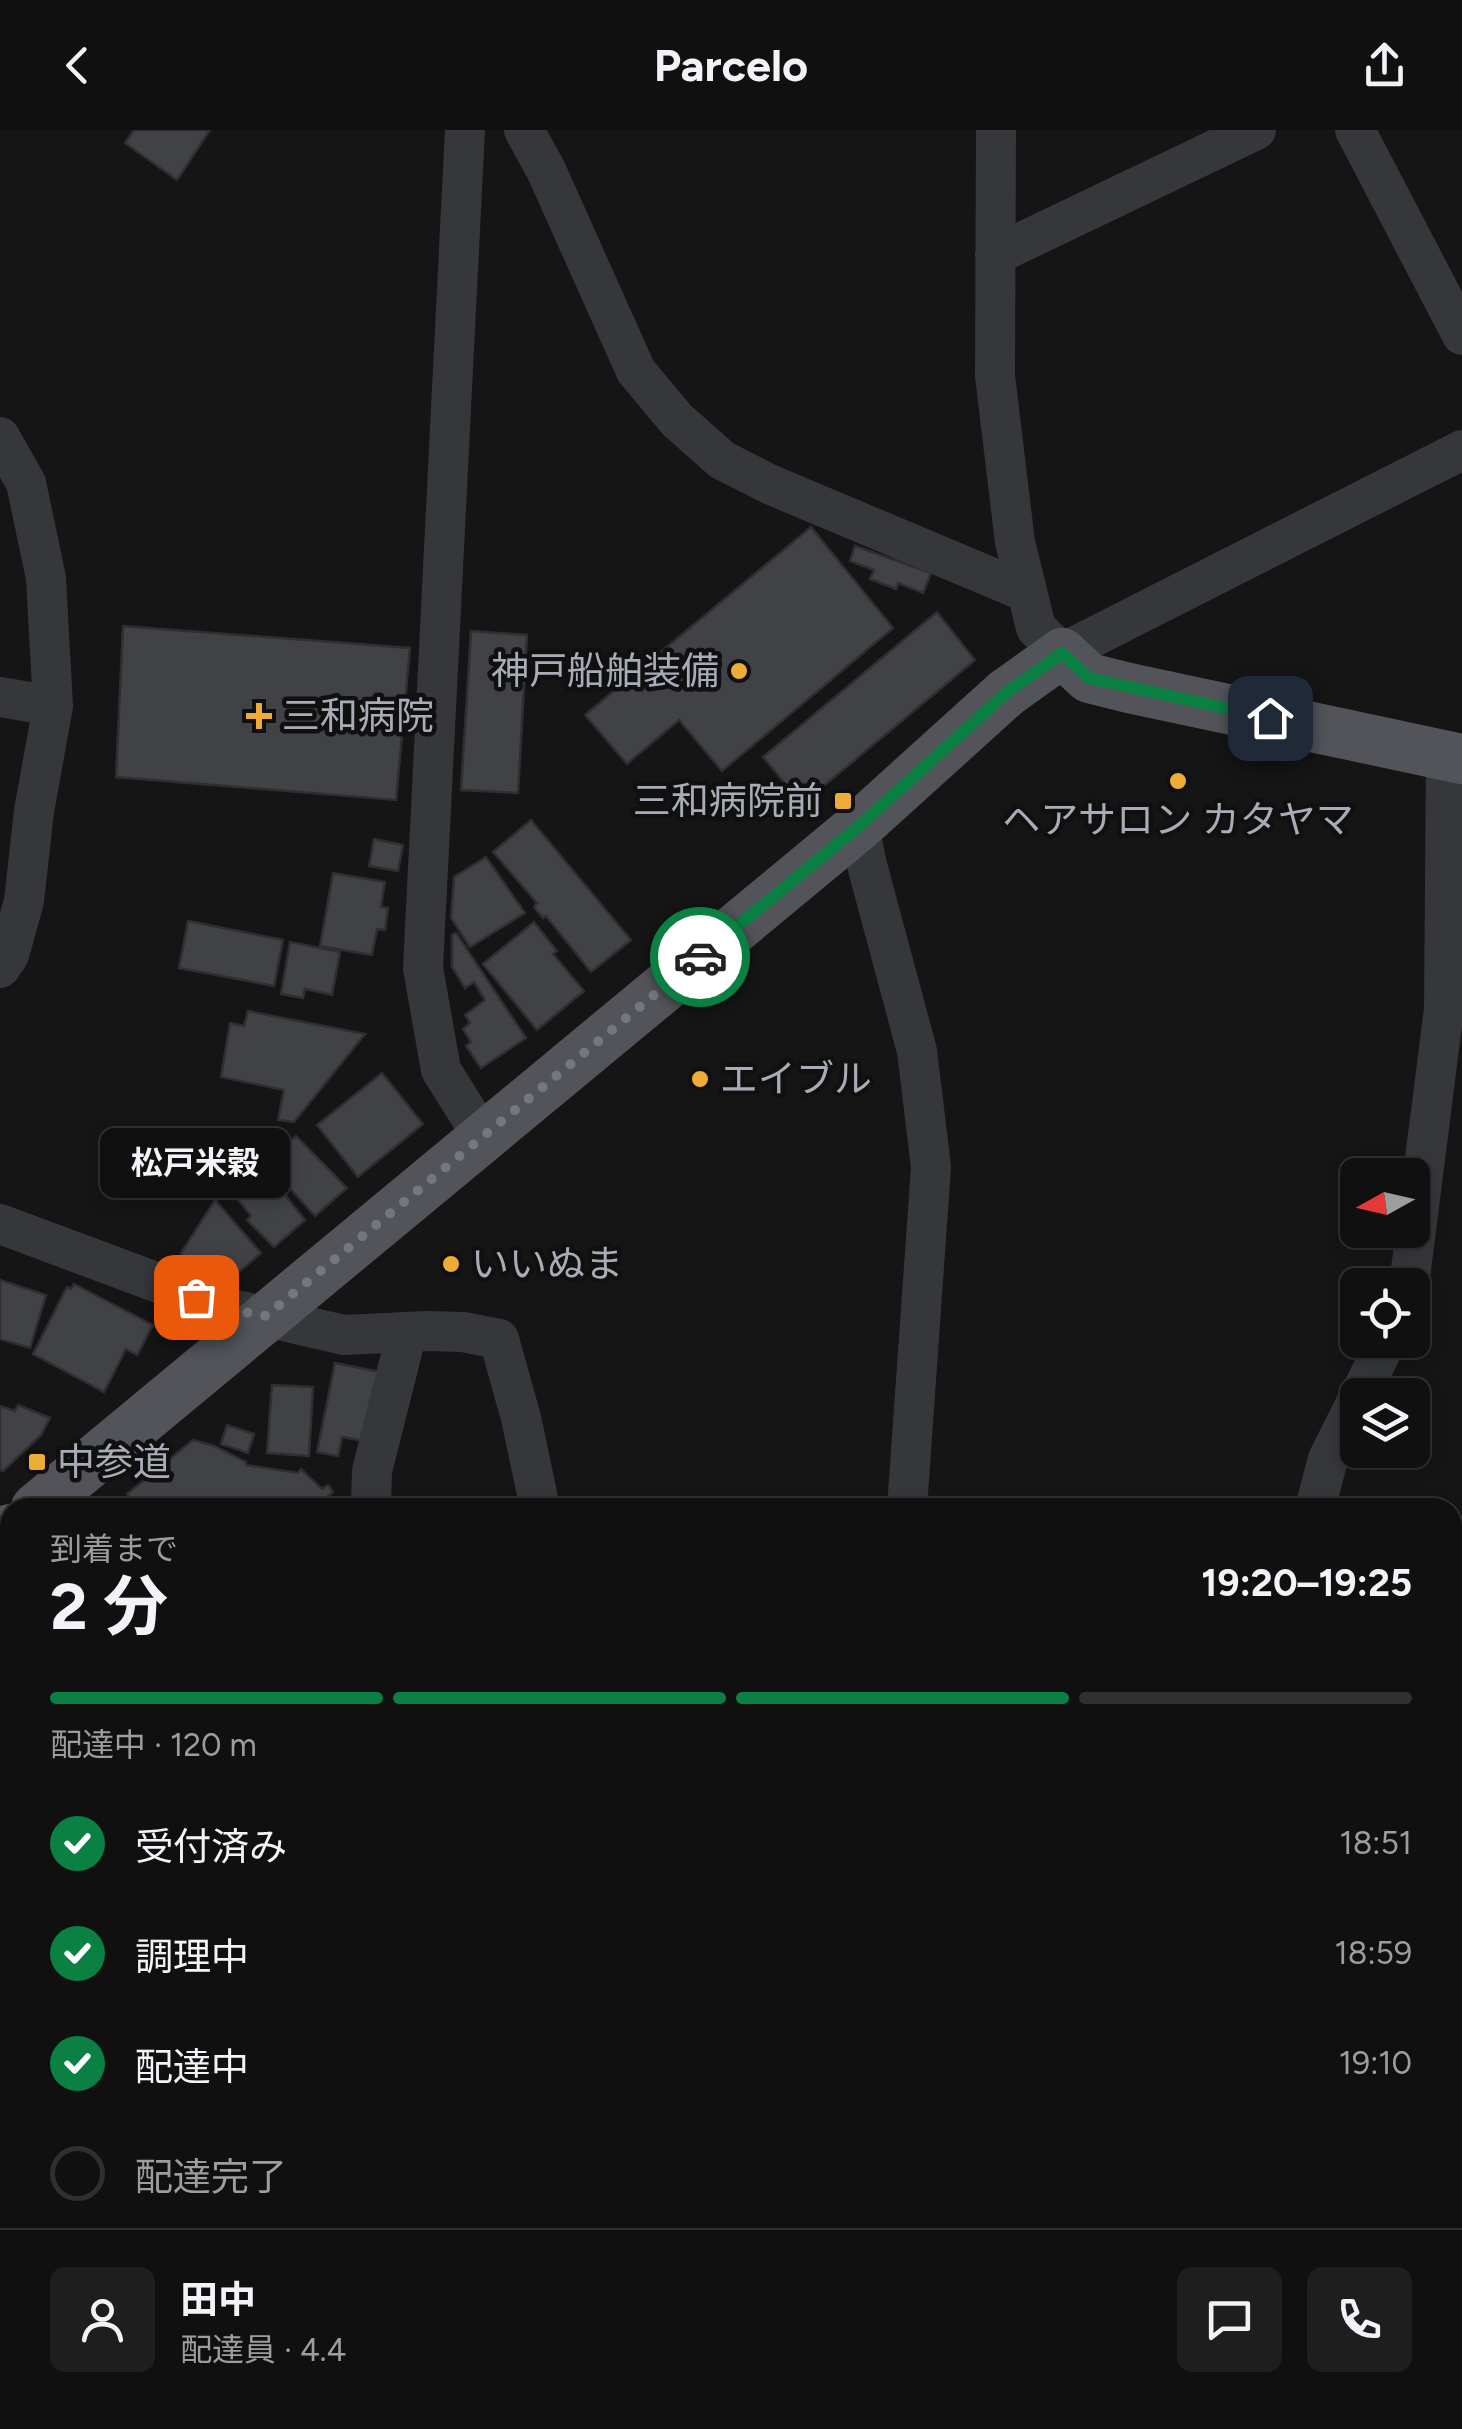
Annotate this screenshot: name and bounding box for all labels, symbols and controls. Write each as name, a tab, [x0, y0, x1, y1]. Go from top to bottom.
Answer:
icon: back	[50, 38, 105, 93]
text: Parcelo	[654, 38, 808, 92]
icon: share	[1357, 38, 1412, 93]
place label: 神戸船舶装備	[491, 648, 719, 694]
marker: 神戸船舶装備	[728, 660, 750, 682]
pin	[1228, 676, 1313, 761]
icon: home	[1243, 691, 1298, 746]
place label: 三和病院	[282, 693, 434, 739]
marker: 三和病院	[246, 703, 272, 729]
marker: ヘアサロン カタヤマ	[1167, 770, 1189, 792]
place label: 三和病院前	[633, 778, 823, 824]
marker: 三和病院前	[832, 790, 854, 812]
place label: ヘアサロン カタヤマ	[1002, 797, 1354, 843]
courier	[650, 907, 750, 1007]
icon: car	[673, 930, 728, 985]
place label: エイブル	[720, 1056, 872, 1102]
marker: エイブル	[689, 1068, 711, 1090]
callout: 松戸米穀	[101, 1127, 291, 1197]
text: 松戸米穀	[131, 1144, 259, 1182]
north arrow	[1340, 1158, 1430, 1248]
map controls	[1340, 1158, 1430, 1468]
place label: いいぬま	[471, 1241, 623, 1287]
marker: いいぬま	[440, 1253, 462, 1275]
pin	[154, 1255, 239, 1340]
button: locate	[1340, 1268, 1430, 1358]
icon: bag	[169, 1270, 224, 1325]
button: layers	[1340, 1378, 1430, 1468]
place label: 中参道	[57, 1439, 171, 1485]
marker: 中参道	[26, 1451, 48, 1473]
text: 到着まで	[50, 1530, 178, 1568]
text: 19:20–19:25	[1201, 1560, 1412, 1606]
text: 2 分	[50, 1567, 168, 1645]
text: 配達中 · 120 m	[50, 1726, 257, 1764]
icon: check	[50, 1816, 105, 1871]
text: 受付済み	[135, 1824, 287, 1870]
text: 18:51	[1339, 1824, 1412, 1862]
icon: check	[50, 1926, 105, 1981]
text: 調理中	[135, 1934, 249, 1980]
text: 18:59	[1335, 1934, 1412, 1972]
icon: check	[50, 2036, 105, 2091]
text: 配達中	[135, 2044, 249, 2090]
text: 19:10	[1339, 2044, 1412, 2082]
text: 配達完了	[135, 2154, 287, 2200]
button: person	[50, 2267, 155, 2372]
button: chat	[1177, 2267, 1282, 2372]
button: phone	[1307, 2267, 1412, 2372]
text: 田中	[180, 2277, 256, 2323]
text: 配達員 · 4.4	[180, 2331, 346, 2369]

